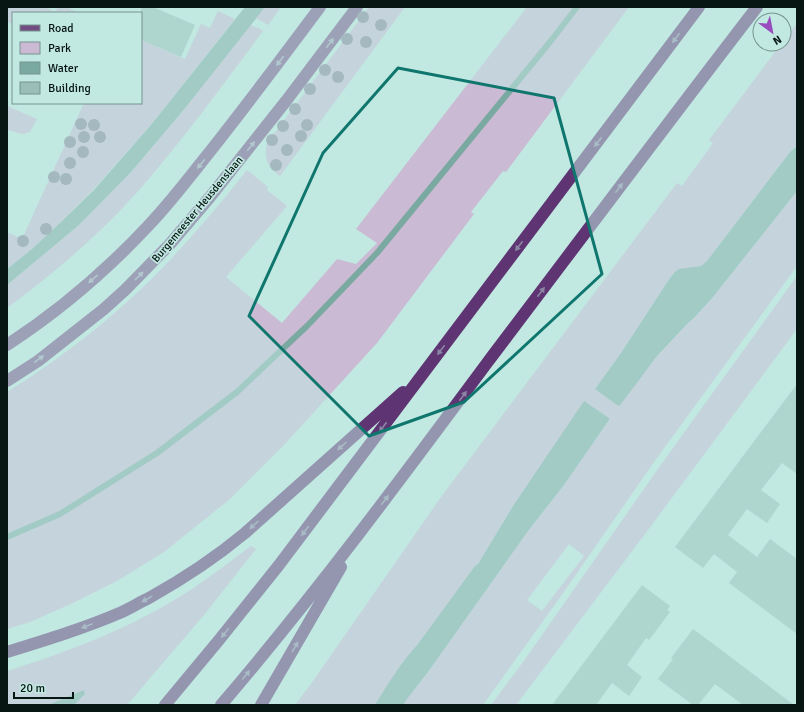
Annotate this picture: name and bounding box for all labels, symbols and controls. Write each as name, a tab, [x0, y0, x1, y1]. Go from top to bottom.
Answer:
legend	[12, 12, 142, 104]
north arrow	[752, 12, 792, 52]
text: Road	[48, 21, 74, 36]
one-way arrow	[671, 33, 680, 44]
text: N	[770, 33, 784, 48]
one-way arrow	[326, 37, 334, 48]
text: Park	[48, 41, 71, 56]
one-way arrow	[276, 55, 284, 66]
text: Water	[48, 61, 79, 76]
text: Building	[48, 81, 91, 96]
one-way arrow	[593, 137, 602, 148]
one-way arrow	[246, 140, 255, 151]
street label: Burgemeester Heusdenslaan	[149, 154, 246, 265]
one-way arrow	[196, 158, 205, 169]
one-way arrow	[615, 182, 623, 193]
one-way arrow	[515, 241, 524, 252]
one-way arrow	[134, 271, 144, 281]
one-way arrow	[88, 275, 99, 284]
one-way arrow	[537, 286, 545, 297]
one-way arrow	[437, 345, 446, 356]
one-way arrow	[34, 355, 45, 364]
one-way arrow	[459, 391, 467, 401]
one-way arrow	[379, 422, 387, 433]
one-way arrow	[337, 442, 347, 451]
one-way arrow	[381, 495, 389, 505]
one-way arrow	[249, 520, 259, 529]
one-way arrow	[301, 526, 309, 536]
one-way arrow	[142, 595, 153, 602]
one-way arrow	[81, 623, 93, 629]
one-way arrow	[220, 628, 229, 639]
one-way arrow	[291, 641, 298, 653]
one-way arrow	[242, 670, 251, 681]
scale bar	[14, 674, 73, 700]
text: 20 m	[20, 681, 45, 696]

